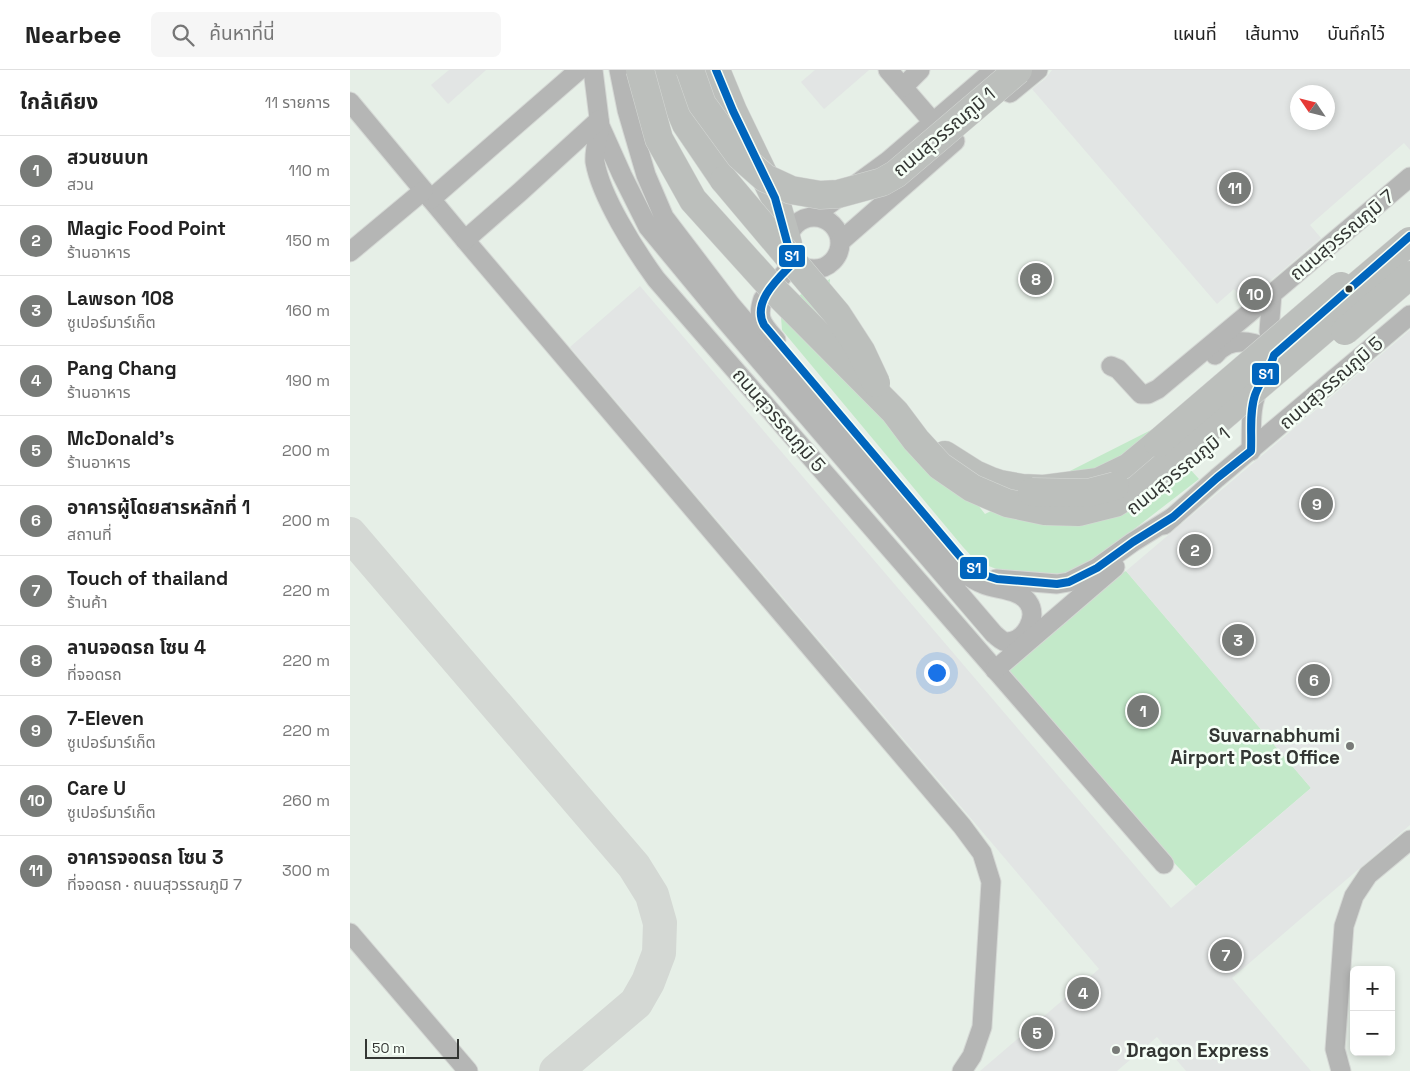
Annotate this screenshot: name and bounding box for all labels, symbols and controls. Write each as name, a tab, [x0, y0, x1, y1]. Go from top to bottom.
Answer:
search box	[151, 12, 501, 57]
text: Nearbee	[25, 19, 121, 50]
icon: search	[169, 21, 197, 49]
text: ค้นหาที่นี่	[209, 21, 275, 46]
text: แผนที่	[1173, 22, 1217, 45]
text: เส้นทาง	[1245, 22, 1299, 45]
text: บันทึกไว้	[1327, 22, 1385, 45]
street label: ถนนสุวรรณภูมิ 1	[887, 82, 1001, 182]
north arrow	[1290, 85, 1335, 130]
text: ใกล้เคียง	[20, 88, 98, 115]
text: 11 รายการ	[265, 92, 330, 113]
text: สวนชนบท	[67, 145, 148, 170]
text: 1	[32, 160, 40, 181]
text: 110 m	[288, 160, 330, 181]
pin: 11	[1219, 169, 1251, 207]
text: สวน	[67, 174, 94, 195]
street label: ถนนสุวรรณภูมิ 7	[1284, 184, 1400, 286]
text: Magic Food Point	[67, 216, 226, 241]
text: 2	[31, 230, 41, 251]
text: 150 m	[286, 230, 330, 251]
text: ร้านอาหาร	[67, 242, 131, 263]
line badge: S1	[778, 244, 806, 268]
text: S1	[785, 247, 799, 265]
pin: 8	[1020, 260, 1052, 298]
pin: 10	[1239, 275, 1271, 313]
unlabelled marker	[1344, 284, 1354, 294]
text: Lawson 108	[67, 286, 174, 311]
text: 3	[31, 300, 41, 321]
text: 160 m	[285, 300, 330, 321]
text: ซูเปอร์มาร์เก็ต	[67, 312, 156, 333]
street label: ถนนสุวรรณภูมิ 5	[1274, 331, 1388, 435]
text: Pang Chang	[67, 356, 177, 381]
line badge: S1	[1251, 362, 1280, 386]
street label: ถนนสุวรรณภูมิ 5	[727, 363, 831, 477]
text: S1	[1259, 365, 1273, 383]
text: 4	[31, 370, 41, 391]
text: 190 m	[285, 370, 330, 391]
text: ร้านอาหาร	[67, 382, 131, 403]
street label: ถนนสุวรรณภูมิ 1	[1121, 421, 1235, 521]
text: McDonald's	[67, 426, 174, 451]
text: 5	[31, 440, 41, 461]
text: 200 m	[282, 440, 330, 461]
text: ร้านอาหาร	[67, 452, 131, 473]
pin: 9	[1301, 485, 1333, 523]
text: อาคารผู้โดยสารหลักที่ 1	[67, 495, 250, 520]
text: 6	[31, 510, 41, 531]
text: 200 m	[282, 510, 330, 531]
text: สถานที่	[67, 524, 112, 545]
pin: 2	[1179, 531, 1211, 569]
line badge: S1	[959, 556, 988, 580]
text: S1	[967, 559, 981, 577]
text: Touch of thailand	[67, 566, 228, 591]
text: 7	[32, 580, 40, 601]
text: 220 m	[283, 580, 330, 601]
text: ร้านค้า	[67, 592, 107, 613]
pin: 3	[1222, 621, 1254, 659]
text: ลานจอดรถ โซน 4	[67, 635, 206, 660]
text: 8	[31, 650, 41, 671]
text: 220 m	[283, 650, 330, 671]
your location	[924, 660, 950, 686]
pin: 6	[1298, 661, 1330, 699]
text: ที่จอดรถ	[67, 664, 122, 685]
pin: 1	[1127, 692, 1159, 730]
text: 7-Eleven	[67, 706, 144, 731]
text: 9	[31, 720, 41, 741]
text: 220 m	[283, 720, 330, 741]
place label: Suvarnabhumi Airport Post Office	[1171, 723, 1340, 770]
text: ซูเปอร์มาร์เก็ต	[67, 732, 156, 753]
marker: Suvarnabhumi Airport Post Office	[1344, 740, 1356, 752]
text: Care U	[67, 776, 126, 801]
text: 10	[27, 790, 45, 811]
text: 260 m	[282, 790, 330, 811]
text: ซูเปอร์มาร์เก็ต	[67, 802, 156, 823]
text: อาคารจอดรถ โซน 3	[67, 845, 224, 870]
text: 11	[29, 860, 43, 881]
text: 300 m	[282, 860, 330, 881]
text: ที่จอดรถ · ถนนสุวรรณภูมิ 7	[67, 874, 242, 895]
pin: 7	[1210, 936, 1242, 974]
map controls	[1350, 966, 1395, 1056]
button: +	[1350, 966, 1395, 1011]
pin: 4	[1067, 974, 1099, 1012]
button: −	[1350, 1011, 1395, 1056]
pin: 5	[1021, 1014, 1053, 1052]
scale bar	[365, 1036, 459, 1059]
place label: Dragon Express	[1126, 1038, 1269, 1063]
text: 50 m	[372, 1039, 405, 1057]
marker: Dragon Express	[1110, 1044, 1122, 1056]

